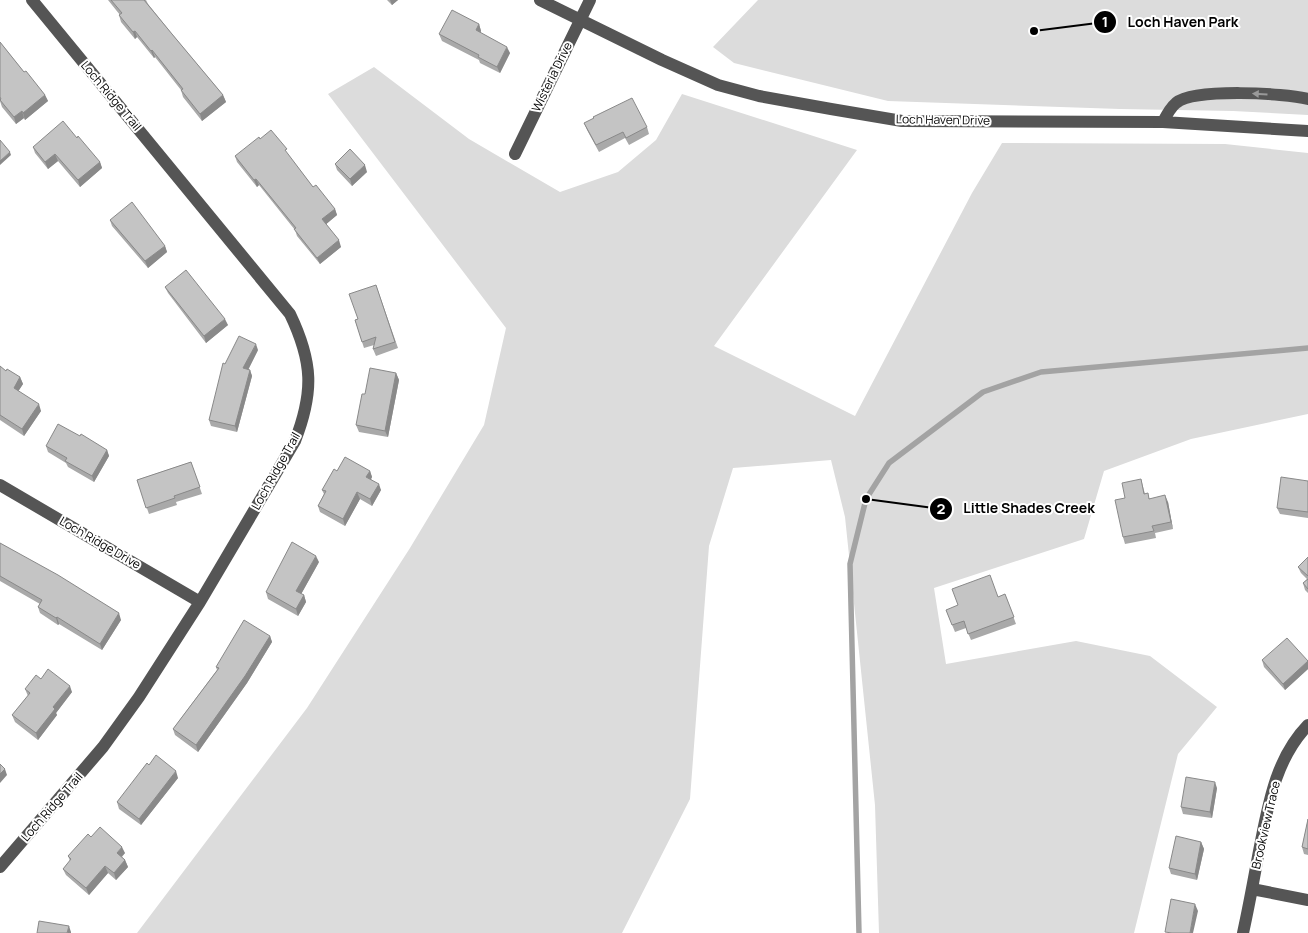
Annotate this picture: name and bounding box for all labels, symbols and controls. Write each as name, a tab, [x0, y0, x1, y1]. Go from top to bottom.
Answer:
callout: Loch Haven Park	[1093, 7, 1249, 36]
text: 1	[1102, 11, 1108, 32]
text: Loch Haven Park	[1128, 12, 1239, 31]
street label: Wisteria Drive	[527, 39, 576, 115]
street label: Loch Ridge Trail	[77, 57, 146, 134]
one-way arrow	[1251, 89, 1267, 97]
street label: Loch Haven Drive	[896, 110, 990, 129]
street label: Loch Ridge Trail	[247, 429, 304, 513]
callout: Little Shades Creek	[928, 494, 1105, 523]
text: 2	[937, 498, 946, 519]
text: Little Shades Creek	[963, 498, 1095, 517]
street label: Loch Ridge Drive	[56, 512, 144, 573]
street label: Loch Ridge Trail	[17, 769, 86, 845]
street label: Brookview Trace	[1247, 779, 1284, 871]

